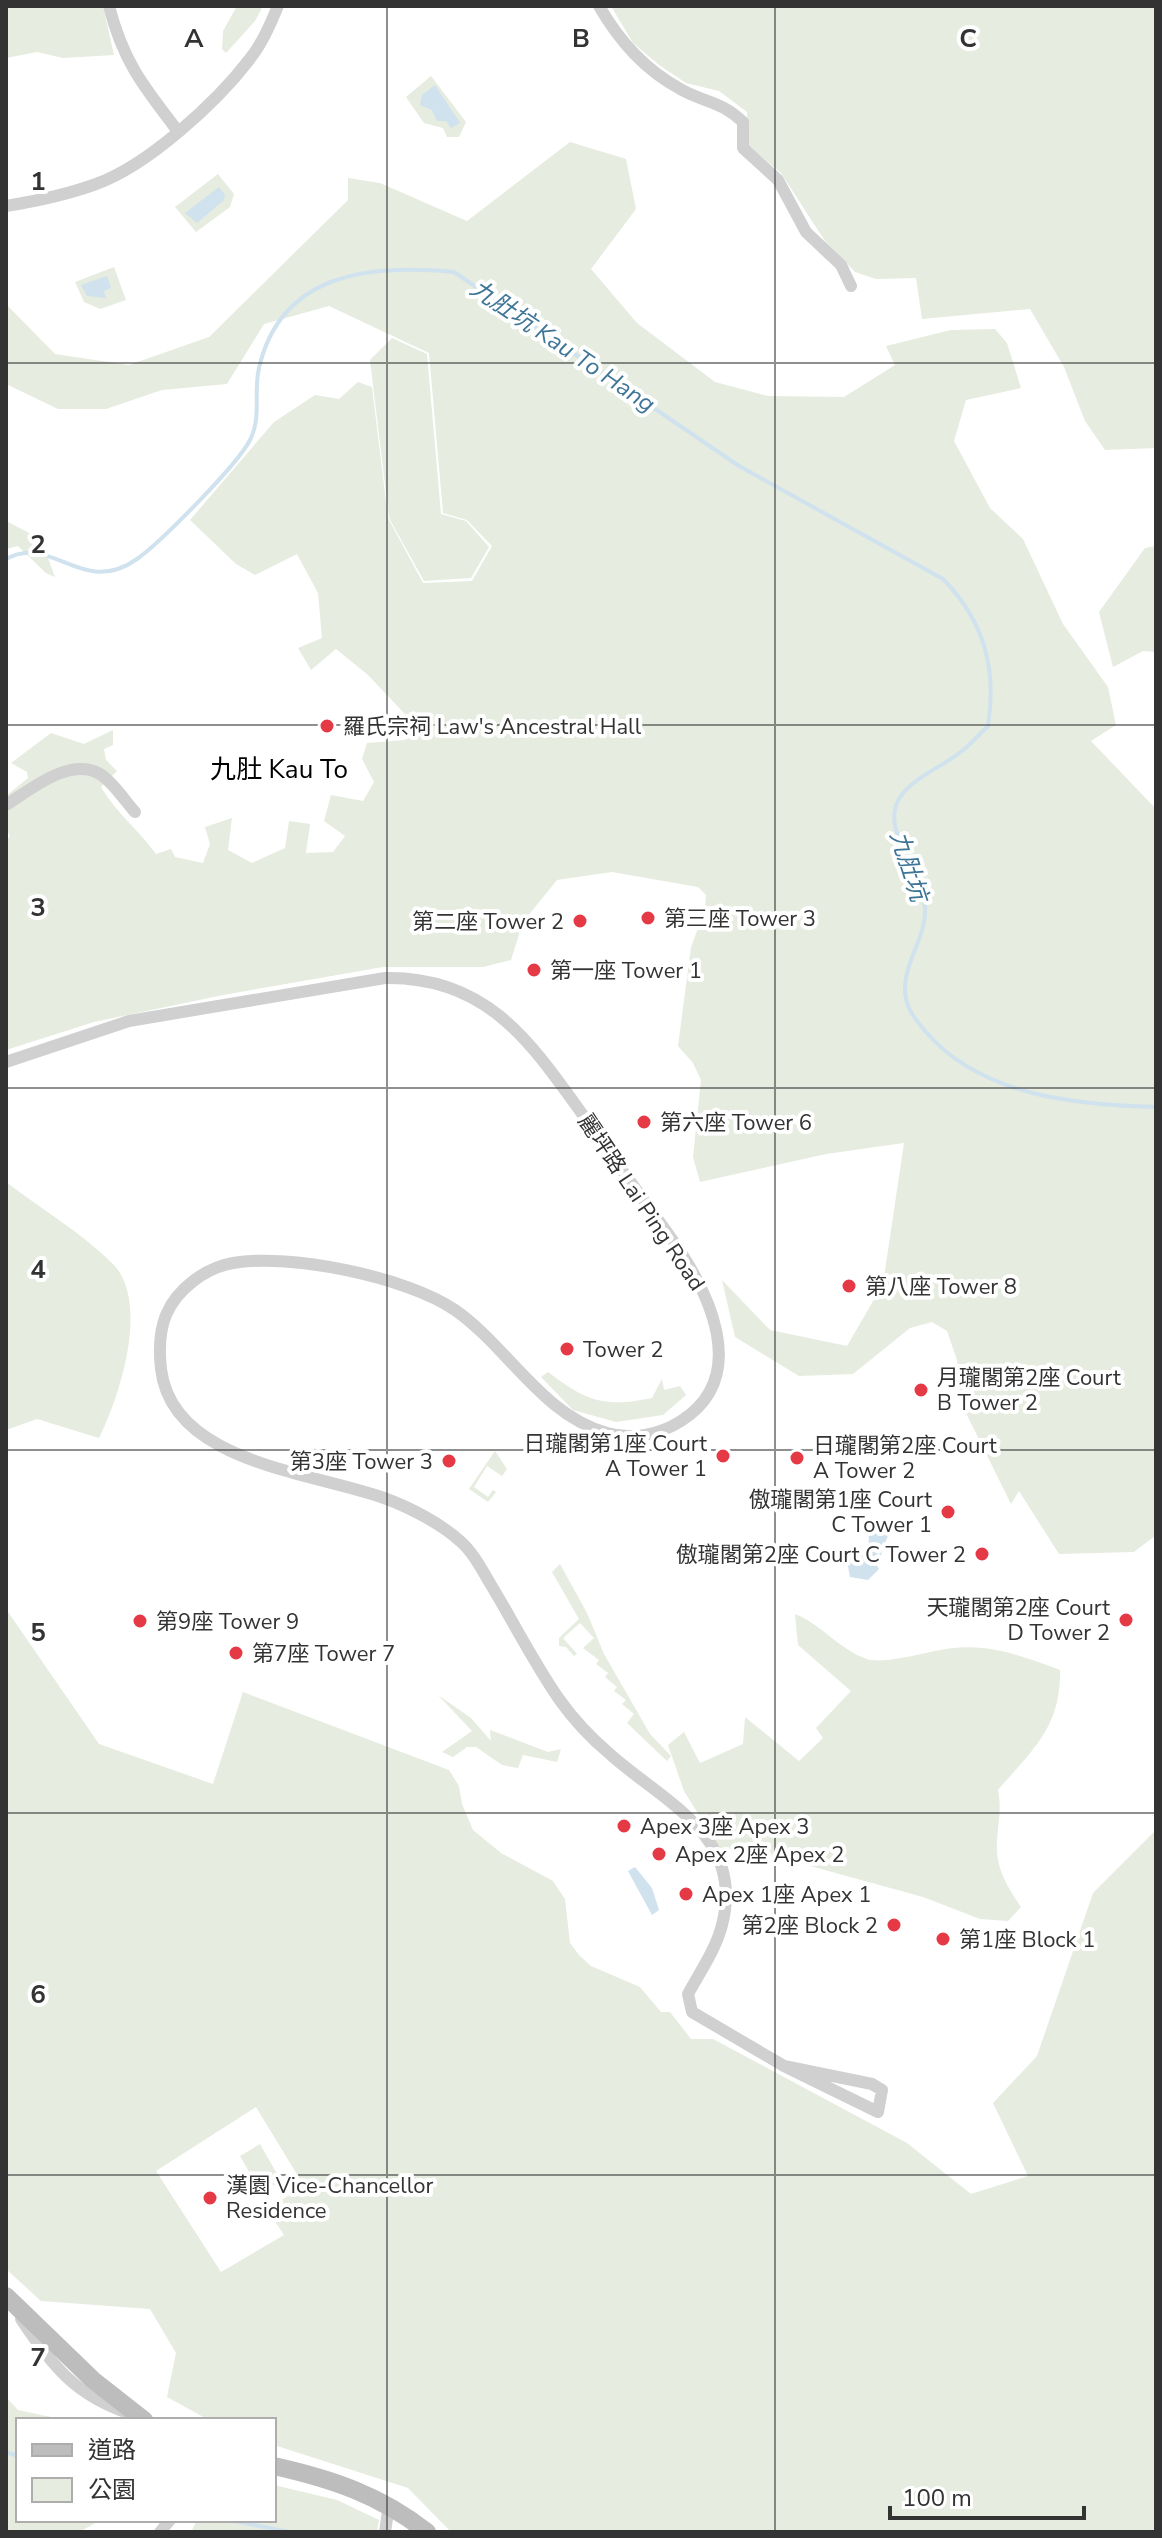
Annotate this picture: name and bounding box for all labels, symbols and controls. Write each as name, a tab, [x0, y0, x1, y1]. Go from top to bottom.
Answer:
text: A	[184, 21, 204, 56]
text: B	[572, 21, 590, 56]
text: C	[959, 21, 977, 56]
text: 1	[30, 164, 46, 199]
water label: 九肚坑 Kau To Hang	[464, 272, 662, 420]
text: 2	[30, 527, 46, 562]
place label: 羅氏宗祠 Law's Ancestral Hall	[343, 712, 642, 742]
marker: 羅氏宗祠 Law's Ancestral Hall	[318, 717, 336, 735]
district label: 九肚 Kau To	[210, 752, 348, 787]
water label: 九肚坑	[883, 827, 936, 908]
text: 3	[30, 890, 46, 925]
place label: 第三座 Tower 3	[664, 904, 816, 934]
place label: 第二座 Tower 2	[412, 907, 564, 937]
marker: 第三座 Tower 3	[639, 909, 657, 927]
marker: 第二座 Tower 2	[571, 912, 589, 930]
place label: 第一座 Tower 1	[550, 956, 702, 986]
marker: 第一座 Tower 1	[525, 961, 543, 979]
street label: 麗坪路 Lai Ping Road	[571, 1108, 712, 1297]
place label: 第六座 Tower 6	[660, 1108, 812, 1138]
marker: 第六座 Tower 6	[635, 1113, 653, 1131]
text: 4	[30, 1252, 46, 1287]
place label: 第八座 Tower 8	[865, 1272, 1017, 1302]
marker: 第八座 Tower 8	[840, 1277, 858, 1295]
place label: Tower 2	[583, 1335, 663, 1365]
marker: Tower 2	[558, 1340, 576, 1358]
place label: 月瓏閣第2座 Court B Tower 2	[937, 1363, 1121, 1418]
marker: 月瓏閣第2座 Court B Tower 2	[912, 1381, 930, 1399]
place label: 日瓏閣第1座 Court A Tower 1	[523, 1429, 707, 1484]
place label: 日瓏閣第2座 Court A Tower 2	[813, 1431, 997, 1486]
place label: 第3座 Tower 3	[290, 1447, 433, 1477]
marker: 日瓏閣第1座 Court A Tower 1	[714, 1447, 732, 1465]
marker: 日瓏閣第2座 Court A Tower 2	[788, 1449, 806, 1467]
marker: 第3座 Tower 3	[440, 1452, 458, 1470]
place label: 傲瓏閣第1座 Court C Tower 1	[748, 1485, 932, 1540]
marker: 傲瓏閣第1座 Court C Tower 1	[939, 1503, 957, 1521]
place label: 傲瓏閣第2座 Court C Tower 2	[676, 1540, 966, 1570]
marker: 傲瓏閣第2座 Court C Tower 2	[973, 1545, 991, 1563]
place label: 天瓏閣第2座 Court D Tower 2	[926, 1593, 1110, 1648]
place label: 第9座 Tower 9	[156, 1607, 299, 1637]
marker: 天瓏閣第2座 Court D Tower 2	[1117, 1611, 1135, 1629]
marker: 第9座 Tower 9	[131, 1612, 149, 1630]
text: 5	[30, 1615, 46, 1650]
place label: 第7座 Tower 7	[252, 1639, 395, 1669]
marker: 第7座 Tower 7	[227, 1644, 245, 1662]
place label: Apex 3座 Apex 3	[640, 1812, 809, 1842]
marker: Apex 3座 Apex 3	[615, 1817, 633, 1835]
place label: Apex 2座 Apex 2	[675, 1840, 844, 1870]
marker: Apex 2座 Apex 2	[650, 1845, 668, 1863]
place label: Apex 1座 Apex 1	[702, 1880, 871, 1910]
marker: Apex 1座 Apex 1	[677, 1885, 695, 1903]
place label: 第2座 Block 2	[742, 1911, 878, 1941]
marker: 第2座 Block 2	[885, 1916, 903, 1934]
place label: 第1座 Block 1	[959, 1925, 1095, 1955]
marker: 第1座 Block 1	[934, 1930, 952, 1948]
text: 6	[30, 1977, 46, 2012]
place label: 漢園 Vice-Chancellor Residence	[226, 2171, 433, 2226]
marker: 漢園 Vice-Chancellor Residence	[201, 2189, 219, 2207]
text: 7	[30, 2340, 46, 2375]
legend	[16, 2418, 276, 2522]
text: 道路	[88, 2434, 136, 2466]
scale bar	[890, 2470, 1084, 2520]
text: 公園	[88, 2474, 136, 2506]
text: 100 m	[902, 2482, 972, 2514]

